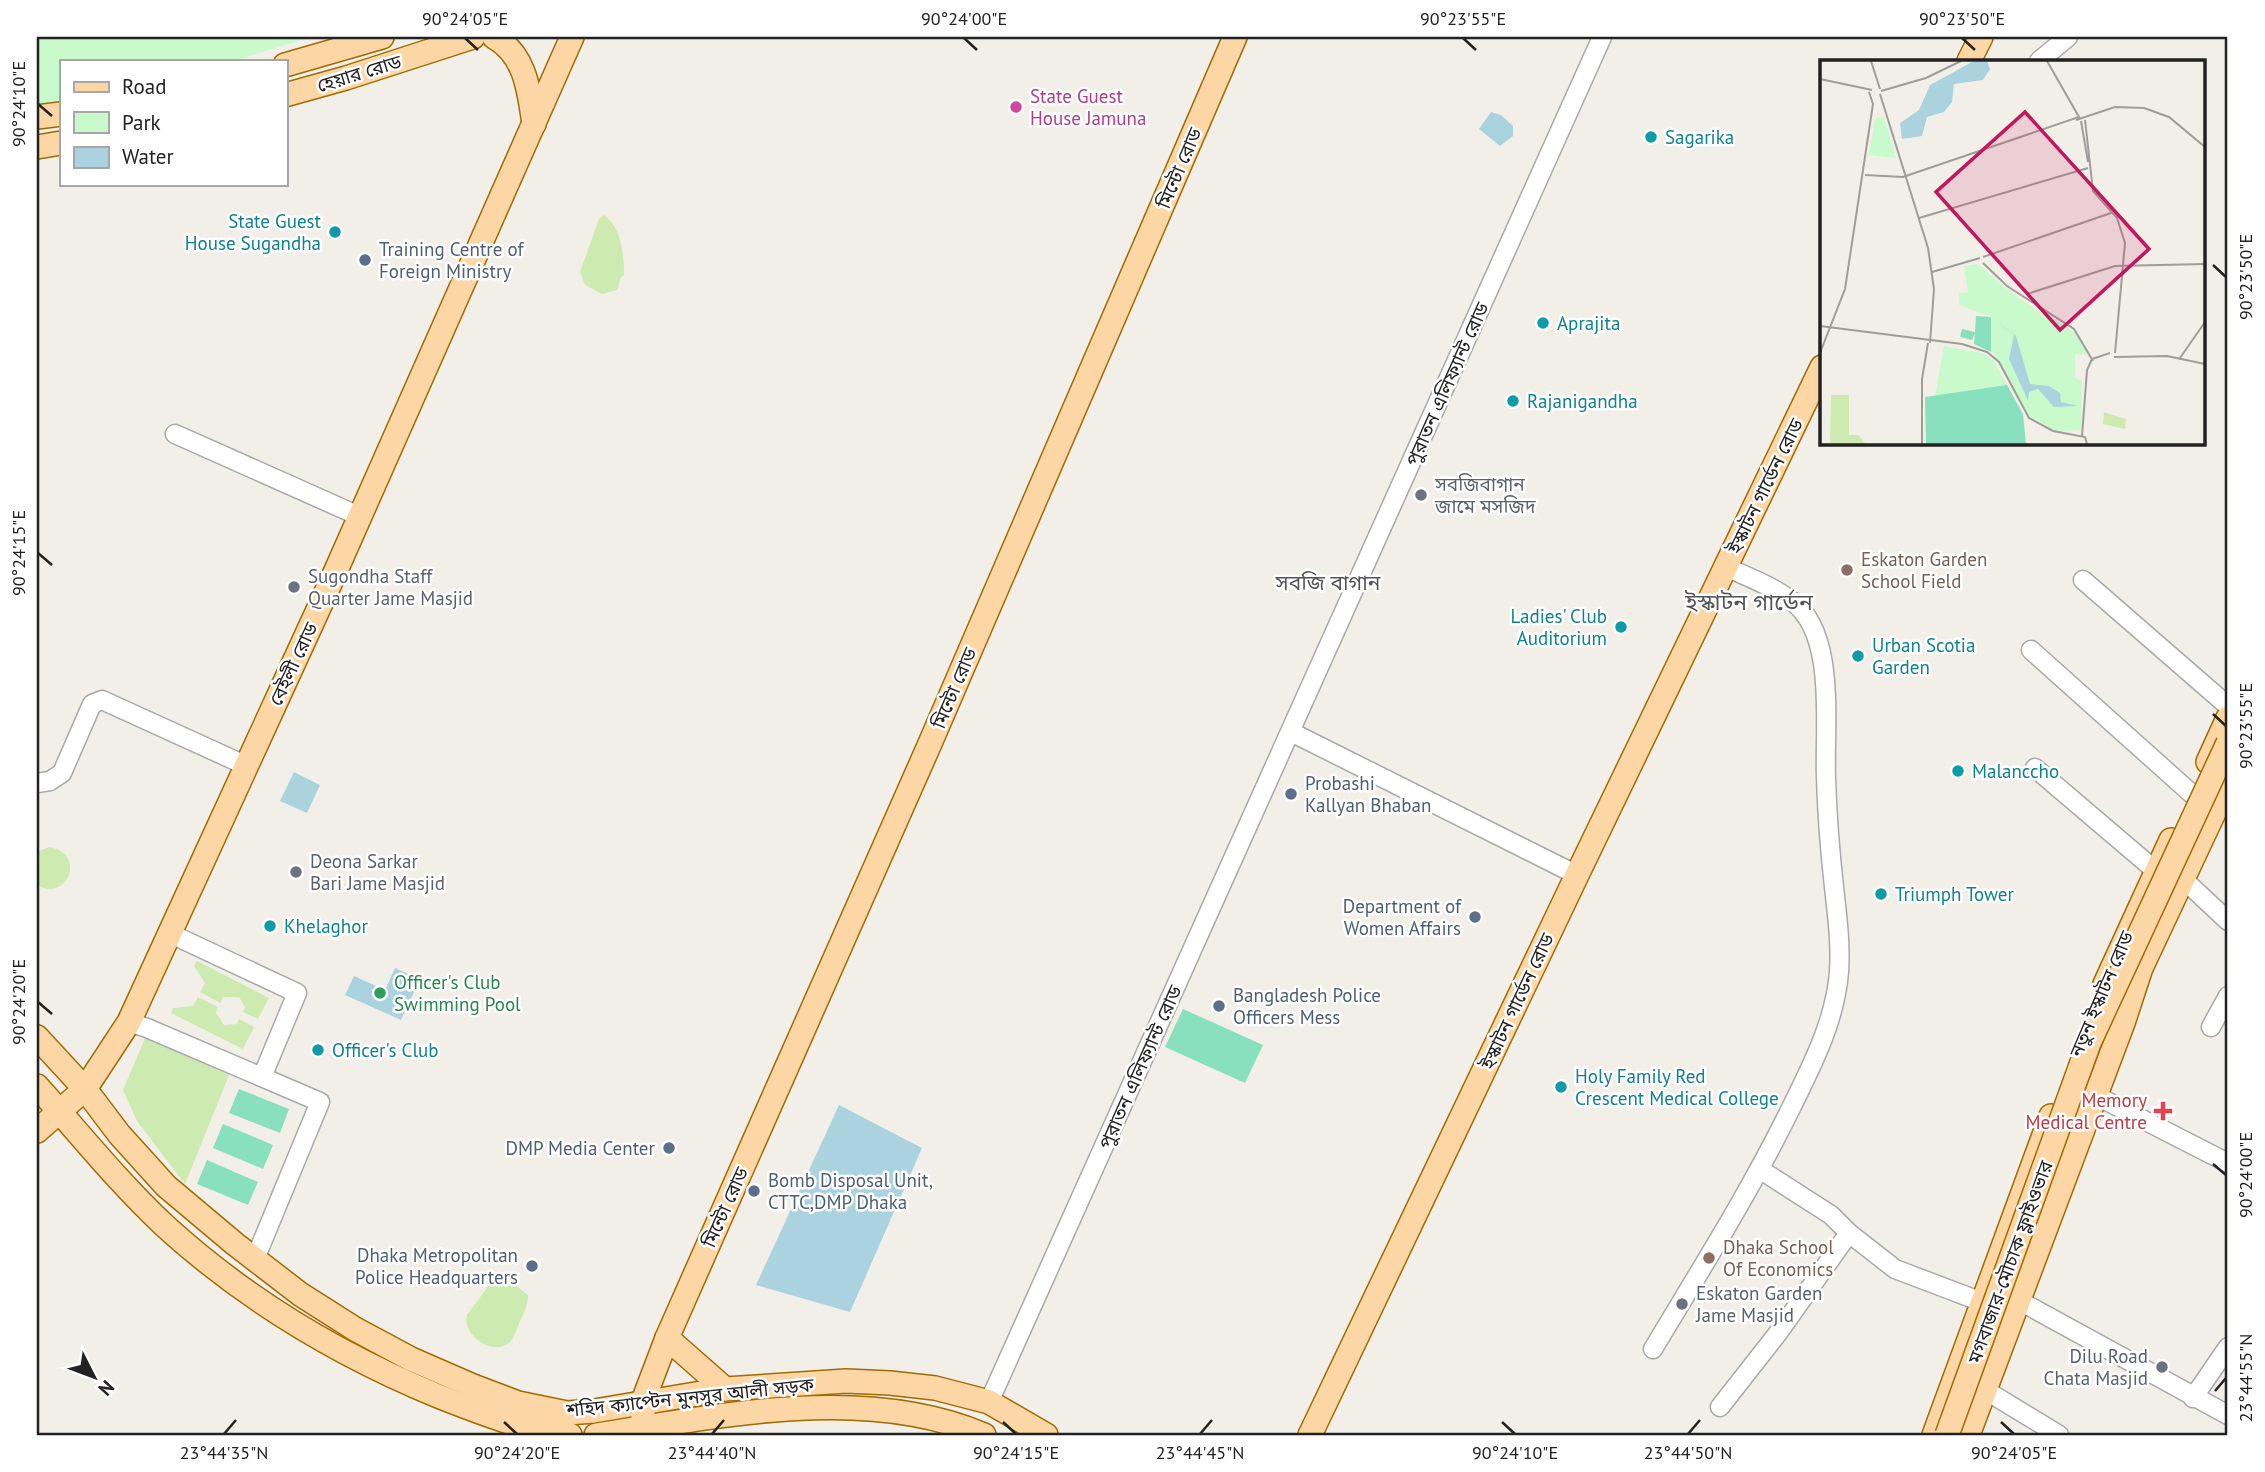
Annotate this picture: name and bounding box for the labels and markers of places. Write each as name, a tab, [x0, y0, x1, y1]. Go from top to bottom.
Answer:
place label: State Guest House Jamuna	[1030, 84, 1146, 130]
marker: State Guest House Jamuna	[1008, 99, 1024, 115]
place label: Sagarika	[1665, 125, 1734, 149]
marker: Sagarika	[1643, 129, 1659, 145]
place label: State Guest House Sugandha	[185, 209, 322, 255]
marker: State Guest House Sugandha	[327, 224, 343, 240]
place label: Training Centre of Foreign Ministry	[379, 237, 524, 283]
marker: Training Centre of Foreign Ministry	[357, 252, 373, 268]
place label: Aprajita	[1557, 311, 1620, 335]
marker: Aprajita	[1535, 315, 1551, 331]
place label: Rajanigandha	[1527, 389, 1638, 413]
marker: Rajanigandha	[1505, 393, 1521, 409]
place label: সবজিবাগান জামে মসজিদ	[1434, 472, 1536, 518]
marker: সবজিবাগান জামে মসজিদ	[1413, 487, 1429, 503]
place label: Eskaton Garden School Field	[1861, 547, 1987, 593]
marker: Eskaton Garden School Field	[1839, 562, 1855, 578]
place label: Sugondha Staff Quarter Jame Masjid	[308, 564, 473, 610]
marker: Sugondha Staff Quarter Jame Masjid	[286, 579, 302, 595]
place label: Ladies' Club Auditorium	[1511, 604, 1607, 650]
marker: Ladies' Club Auditorium	[1613, 619, 1629, 635]
place label: Urban Scotia Garden	[1872, 633, 1975, 679]
marker: Urban Scotia Garden	[1850, 648, 1866, 664]
place label: Malanccho	[1972, 759, 2059, 783]
marker: Malanccho	[1950, 763, 1966, 779]
place label: Probashi Kallyan Bhaban	[1305, 771, 1431, 817]
marker: Probashi Kallyan Bhaban	[1283, 786, 1299, 802]
place label: Deona Sarkar Bari Jame Masjid	[310, 849, 445, 895]
marker: Deona Sarkar Bari Jame Masjid	[288, 864, 304, 880]
place label: Triumph Tower	[1895, 882, 2014, 906]
marker: Triumph Tower	[1873, 886, 1889, 902]
place label: Department of Women Affairs	[1343, 894, 1462, 940]
marker: Department of Women Affairs	[1467, 909, 1483, 925]
place label: Khelaghor	[284, 914, 368, 938]
marker: Khelaghor	[262, 918, 278, 934]
place label: Officer's Club Swimming Pool	[394, 970, 521, 1016]
place label: Bangladesh Police Officers Mess	[1233, 983, 1381, 1029]
marker: Officer's Club Swimming Pool	[372, 985, 388, 1001]
marker: Bangladesh Police Officers Mess	[1211, 998, 1227, 1014]
place label: Officer's Club	[332, 1038, 439, 1062]
marker: Officer's Club	[310, 1042, 326, 1058]
place label: Holy Family Red Crescent Medical College	[1575, 1064, 1779, 1110]
marker: Holy Family Red Crescent Medical College	[1553, 1079, 1569, 1095]
place label: Memory Medical Centre	[2026, 1088, 2147, 1134]
marker: Memory Medical Centre	[2153, 1101, 2173, 1121]
place label: DMP Media Center	[506, 1136, 656, 1160]
marker: DMP Media Center	[661, 1140, 677, 1156]
place label: Bomb Disposal Unit, CTTC,DMP Dhaka	[768, 1168, 933, 1214]
marker: Bomb Disposal Unit, CTTC,DMP Dhaka	[746, 1183, 762, 1199]
place label: Dhaka School Of Economics	[1723, 1235, 1834, 1281]
place label: Dhaka Metropolitan Police Headquarters	[355, 1243, 518, 1289]
marker: Dhaka School Of Economics	[1701, 1250, 1717, 1266]
marker: Dhaka Metropolitan Police Headquarters	[524, 1258, 540, 1274]
place label: Eskaton Garden Jame Masjid	[1695, 1281, 1822, 1327]
marker: Eskaton Garden Jame Masjid	[1674, 1296, 1690, 1312]
place label: Dilu Road Chata Masjid	[2044, 1344, 2148, 1390]
marker: Dilu Road Chata Masjid	[2154, 1359, 2170, 1375]

